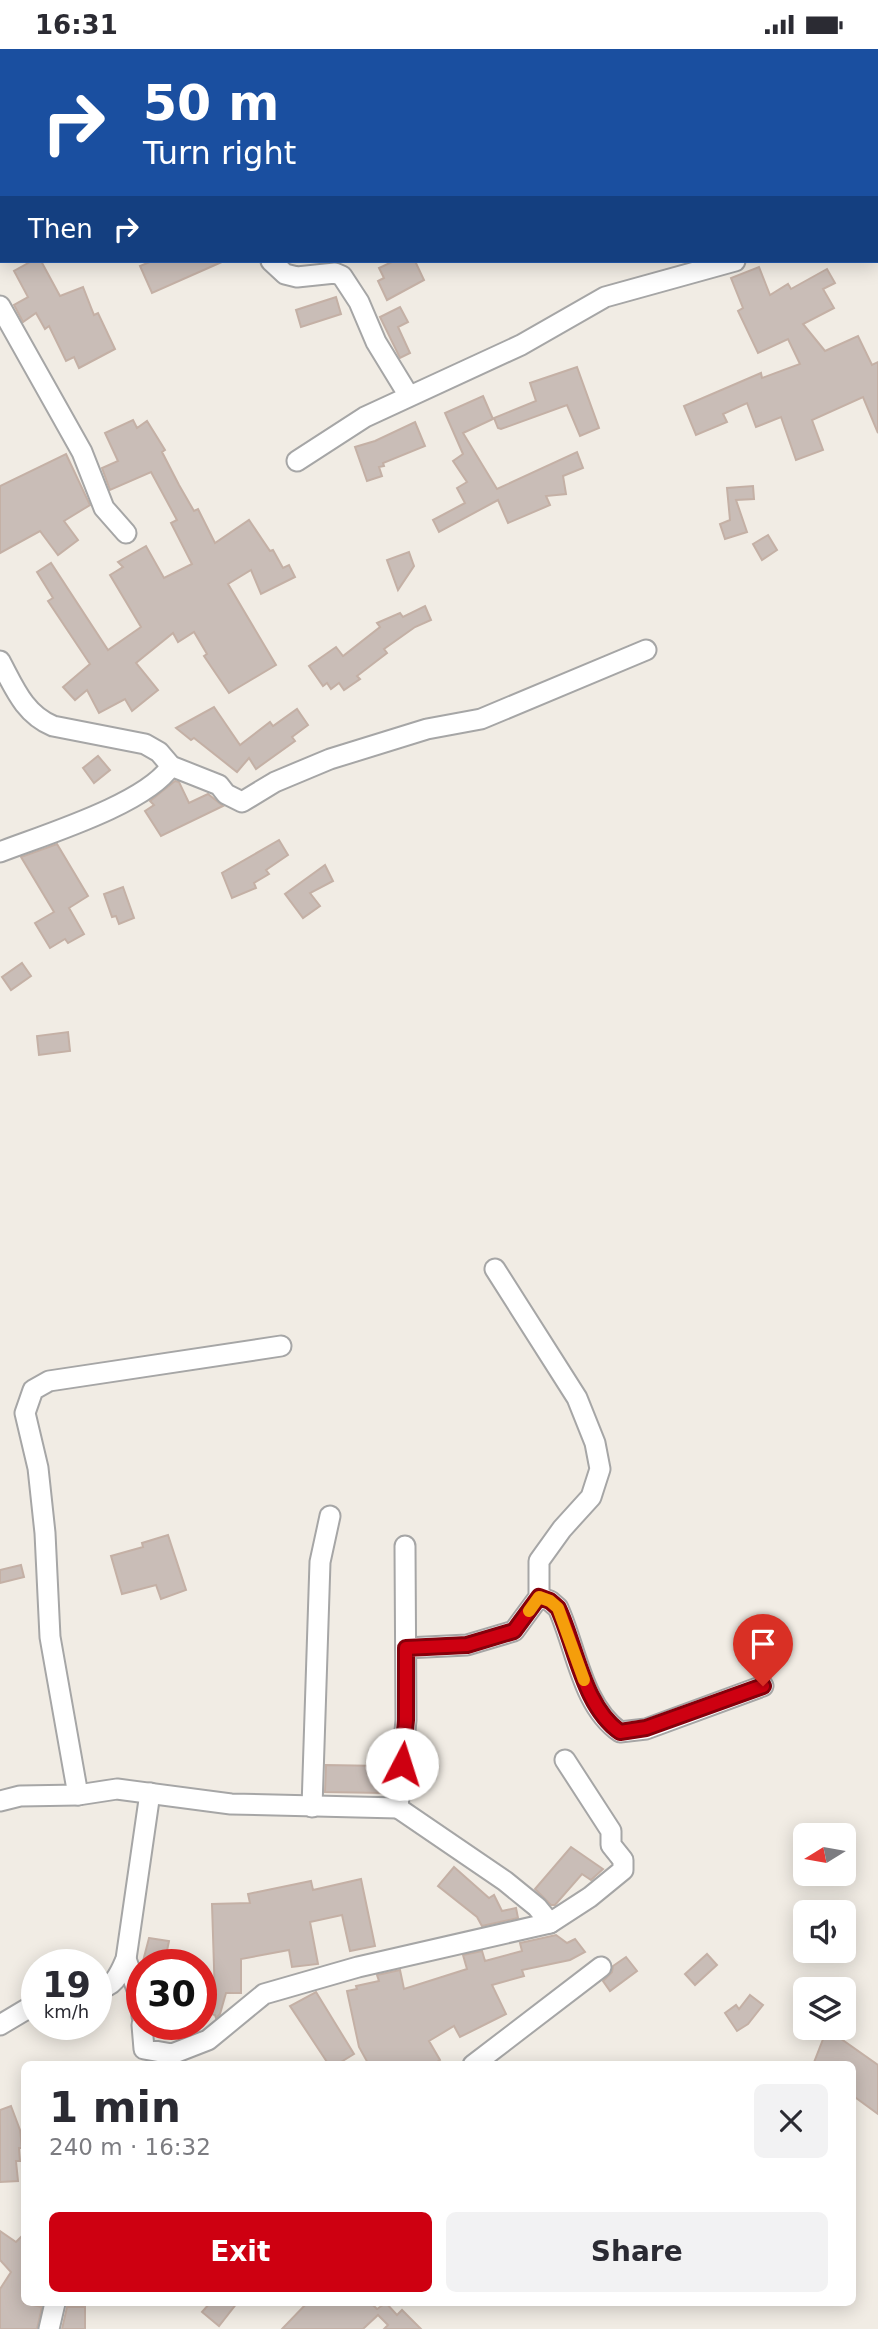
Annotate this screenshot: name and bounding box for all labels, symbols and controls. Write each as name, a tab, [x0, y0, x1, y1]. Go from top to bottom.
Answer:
text: 16:31	[35, 10, 118, 40]
text: 50 m	[143, 75, 279, 132]
icon: right	[28, 77, 119, 168]
text: Turn right	[143, 134, 296, 172]
icon: right	[107, 210, 145, 248]
text: Then	[28, 214, 93, 244]
pin	[733, 1614, 793, 1686]
icon: arrive	[744, 1625, 782, 1663]
position arrow	[365, 1727, 439, 1801]
north arrow	[793, 1823, 856, 1887]
map controls	[793, 1823, 856, 2040]
button: sound	[793, 1900, 856, 1963]
speed limit sign: 30	[126, 1949, 217, 2040]
text: 19	[42, 1965, 91, 2005]
button: layers	[793, 1977, 856, 2040]
text: km/h	[44, 2001, 89, 2022]
text: 1 min	[49, 2083, 181, 2132]
button: close	[754, 2084, 828, 2158]
text: 240 m · 16:32	[49, 2134, 211, 2160]
button: Exit	[49, 2212, 432, 2292]
button: Share	[446, 2212, 828, 2292]

